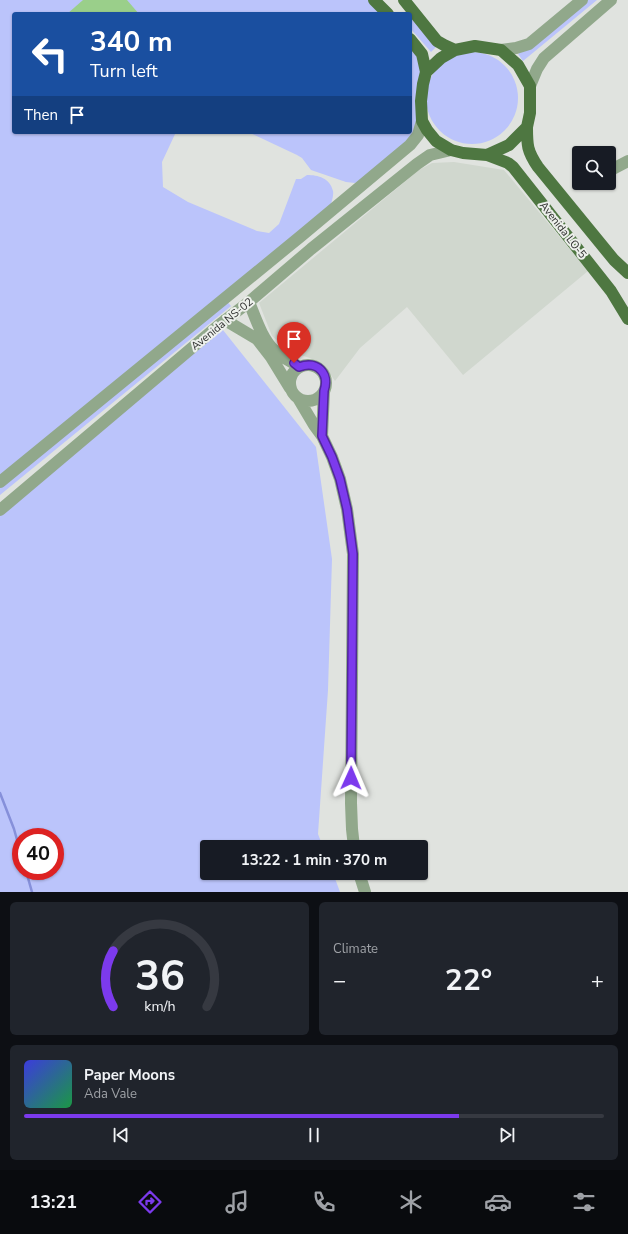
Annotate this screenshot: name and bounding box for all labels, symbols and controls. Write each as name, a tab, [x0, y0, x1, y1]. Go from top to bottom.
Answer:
text: 340 m	[90, 23, 173, 61]
icon: left	[24, 28, 76, 80]
text: Turn left	[90, 59, 158, 83]
icon: arrive	[66, 104, 88, 126]
text: Then	[24, 105, 58, 125]
map controls	[572, 146, 616, 190]
button: search	[572, 146, 616, 190]
street label: Avenida LO-5	[536, 198, 590, 262]
street label: Avenida NS-02	[188, 294, 256, 354]
pin	[277, 322, 311, 363]
icon: arrive	[283, 328, 305, 350]
position arrow	[330, 757, 372, 799]
speed limit sign: 40	[12, 828, 64, 880]
text: 13:22 · 1 min · 370 m	[241, 850, 387, 870]
text: Climate	[333, 940, 378, 958]
text: 36	[135, 947, 184, 1004]
text: 22°	[445, 960, 492, 1001]
text: −	[333, 966, 346, 996]
text: +	[591, 966, 604, 996]
text: km/h	[144, 996, 175, 1015]
text: Paper Moons	[84, 1065, 175, 1085]
text: Ada Vale	[84, 1085, 137, 1103]
icon: previous	[110, 1124, 132, 1146]
icon: pause	[303, 1124, 325, 1146]
icon: next	[496, 1124, 518, 1146]
icon: directions	[136, 1188, 164, 1216]
icon: music	[223, 1188, 251, 1216]
icon: phone	[310, 1188, 338, 1216]
icon: climate	[397, 1188, 425, 1216]
icon: car	[484, 1188, 512, 1216]
icon: filters	[570, 1188, 598, 1216]
text: 13:21	[29, 1190, 77, 1214]

